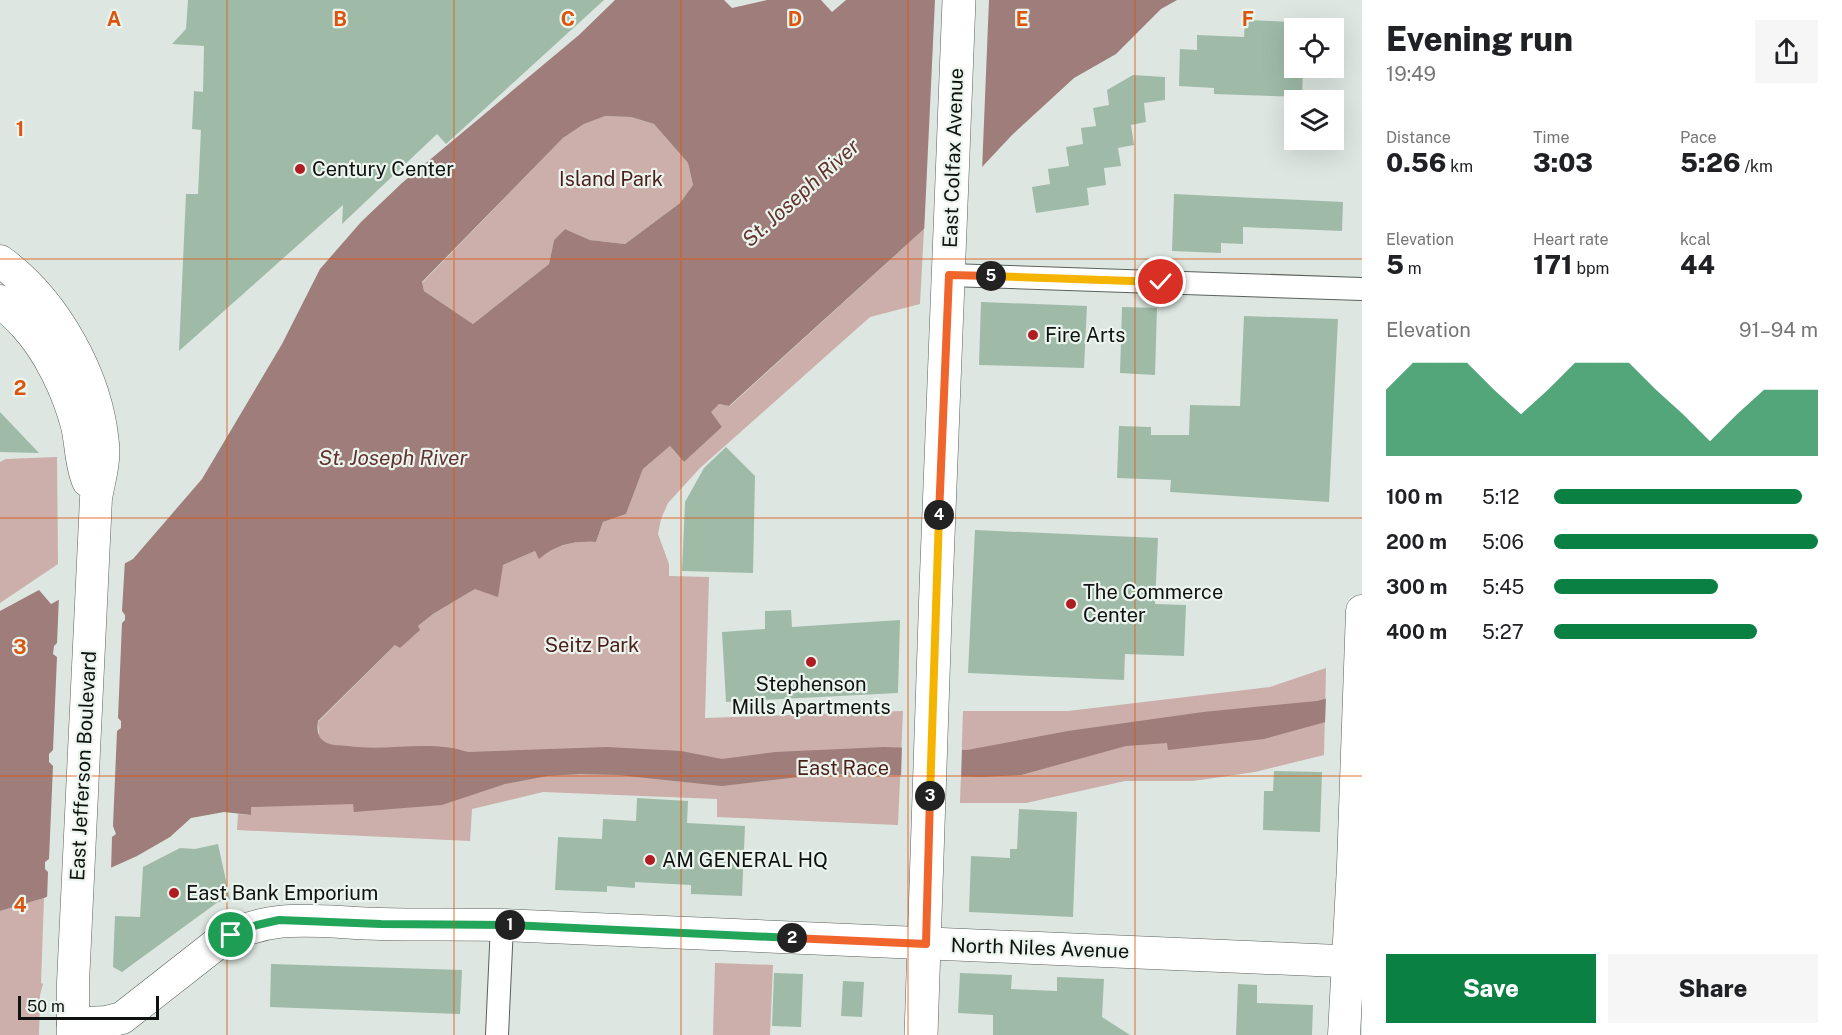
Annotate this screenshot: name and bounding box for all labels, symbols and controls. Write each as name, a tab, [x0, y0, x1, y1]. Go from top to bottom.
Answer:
text: A	[107, 7, 121, 31]
text: B	[333, 7, 347, 31]
text: C	[561, 7, 575, 31]
text: D	[788, 7, 802, 31]
text: E	[1016, 7, 1028, 31]
text: F	[1242, 7, 1254, 31]
map controls	[1284, 18, 1344, 150]
button: locate	[1284, 18, 1344, 78]
text: Evening run	[1386, 20, 1573, 58]
button: share	[1755, 20, 1818, 83]
text: 19:49	[1386, 62, 1436, 86]
street label: East Colfax Avenue	[938, 68, 968, 248]
button: layers	[1284, 90, 1344, 150]
text: 1	[16, 117, 24, 141]
text: Distance	[1386, 128, 1451, 147]
text: Time	[1533, 128, 1569, 147]
text: Pace	[1680, 128, 1717, 147]
water label: St. Joseph River	[737, 133, 865, 252]
text: 0.56	[1386, 147, 1446, 178]
text: 3:03	[1533, 147, 1593, 178]
text: 5:26	[1680, 147, 1741, 178]
place label: Century Center	[312, 157, 454, 181]
text: km	[1446, 157, 1473, 176]
text: /km	[1741, 157, 1773, 176]
marker: Century Center	[293, 162, 307, 176]
park label: Island Park	[559, 167, 663, 191]
text: Elevation	[1386, 230, 1454, 249]
text: Heart rate	[1533, 230, 1609, 249]
text: kcal	[1680, 230, 1711, 249]
text: 5	[1386, 249, 1404, 280]
text: 171	[1533, 249, 1573, 280]
text: 44	[1680, 249, 1715, 280]
pin	[1135, 256, 1186, 307]
text: m	[1404, 259, 1422, 278]
text: bpm	[1573, 259, 1609, 278]
pin: 5	[976, 261, 1006, 291]
icon: check	[1144, 265, 1177, 298]
text: 5	[986, 266, 996, 285]
text: Elevation	[1386, 318, 1471, 342]
text: 91–94 m	[1739, 318, 1818, 342]
place label: Fire Arts	[1045, 323, 1125, 347]
marker: Fire Arts	[1026, 328, 1040, 342]
text: 2	[14, 376, 26, 400]
water label: St. Joseph River	[319, 445, 469, 470]
text: 100 m	[1386, 485, 1443, 509]
text: 5:12	[1482, 485, 1519, 509]
pin: 4	[924, 500, 954, 530]
text: 4	[934, 505, 944, 524]
text: 200 m	[1386, 530, 1447, 554]
text: 5:06	[1482, 530, 1524, 554]
text: 300 m	[1386, 575, 1447, 599]
text: 5:45	[1482, 575, 1524, 599]
place label: The Commerce Center	[1083, 580, 1223, 627]
marker: The Commerce Center	[1064, 597, 1078, 611]
text: 400 m	[1386, 620, 1447, 644]
text: 5:27	[1482, 620, 1524, 644]
park label: Seitz Park	[545, 633, 639, 657]
text: 3	[13, 635, 27, 659]
street label: East Jefferson Boulevard	[65, 650, 101, 882]
marker: Stephenson Mills Apartments	[804, 655, 818, 669]
place label: Stephenson Mills Apartments	[731, 672, 891, 719]
park label: East Race	[797, 756, 889, 780]
pin: 3	[915, 781, 945, 811]
text: 3	[925, 786, 935, 805]
place label: AM GENERAL HQ	[662, 848, 828, 872]
marker: AM GENERAL HQ	[643, 853, 657, 867]
place label: East Bank Emporium	[186, 881, 378, 905]
marker: East Bank Emporium	[167, 886, 181, 900]
text: 4	[13, 893, 27, 917]
pin	[205, 909, 256, 960]
pin: 1	[495, 910, 525, 940]
text: 1	[507, 915, 513, 934]
icon: arrive	[214, 918, 247, 951]
pin: 2	[777, 923, 807, 953]
text: 2	[787, 928, 797, 947]
street label: North Niles Avenue	[950, 933, 1130, 963]
button: Save	[1386, 954, 1596, 1023]
button: Share	[1608, 954, 1818, 1023]
scale bar	[18, 993, 159, 1020]
text: 50 m	[27, 997, 65, 1016]

